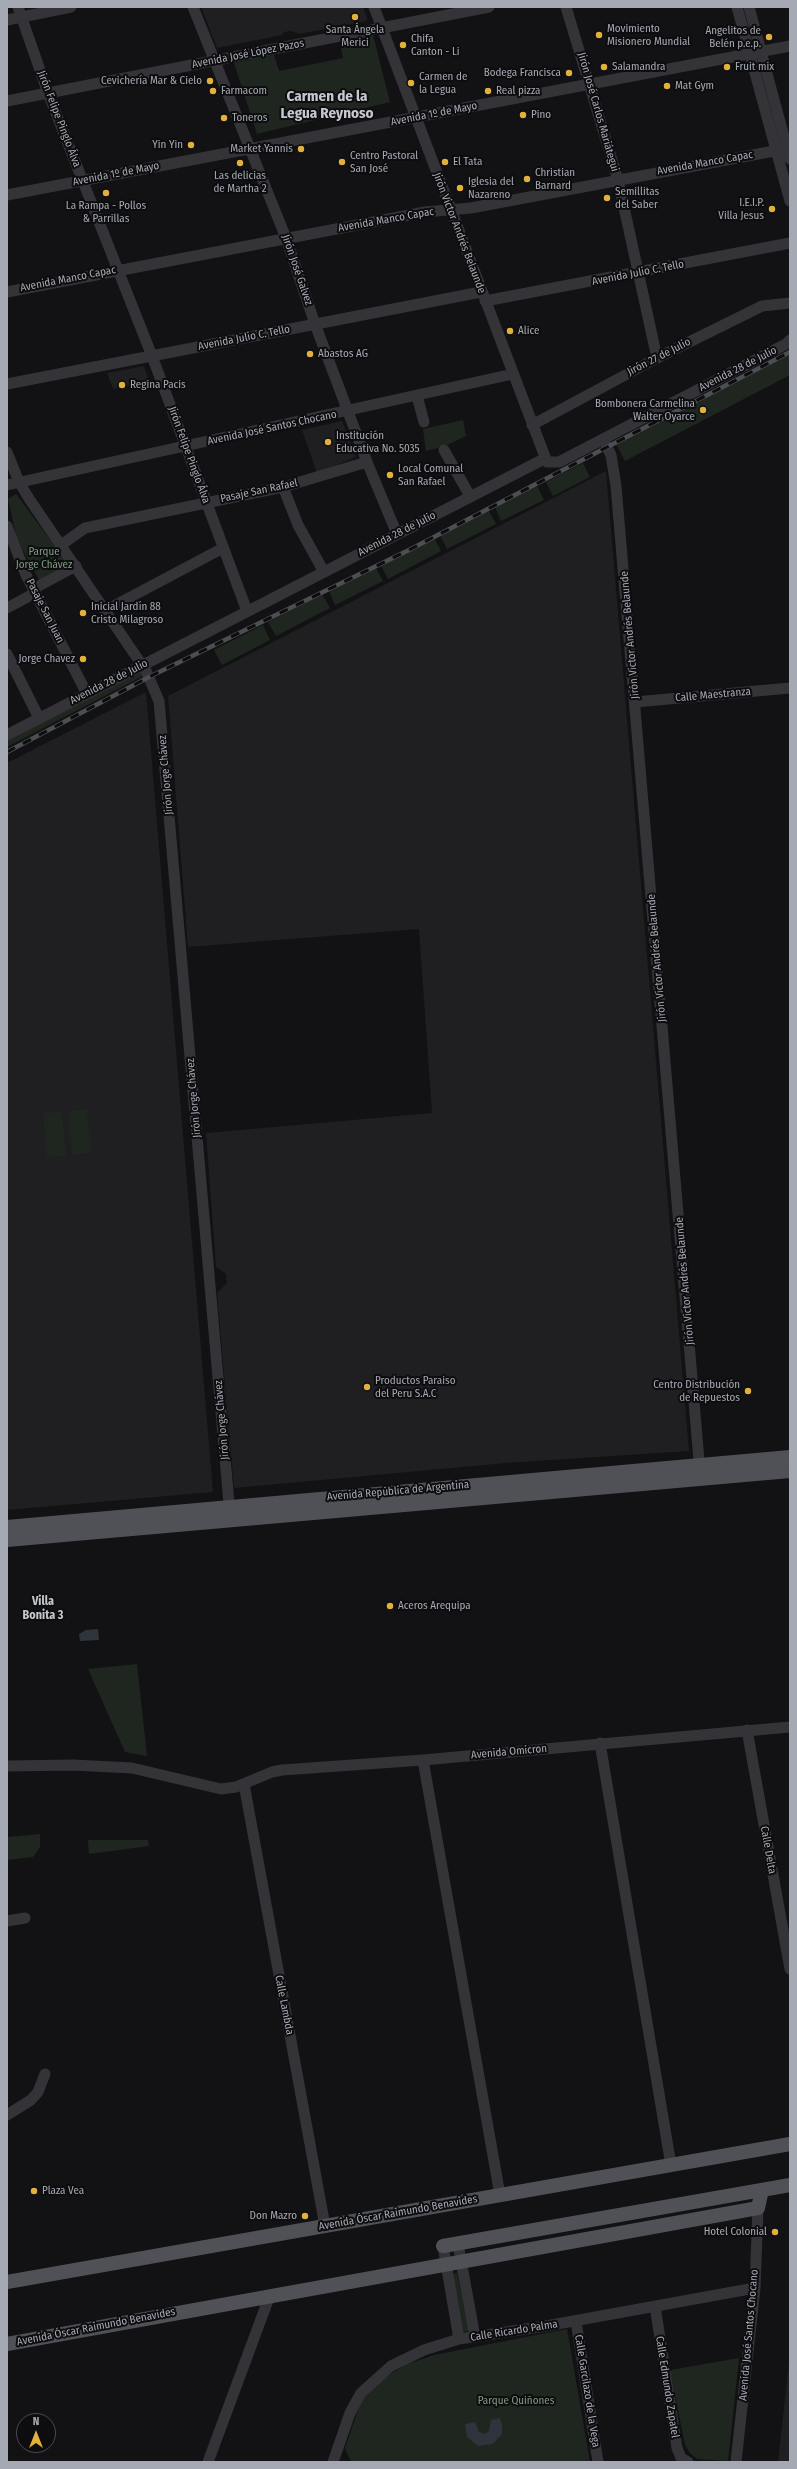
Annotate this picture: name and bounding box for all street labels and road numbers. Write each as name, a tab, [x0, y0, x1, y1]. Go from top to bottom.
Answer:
street label: Avenida José López Pazos	[191, 37, 305, 71]
street label: Jirón José Carlos Mariátegui	[575, 51, 621, 173]
street label: Jirón Felipe Pinglo Álva	[35, 69, 83, 169]
street label: Avenida 1º de Mayo	[390, 99, 478, 129]
street label: Avenida Manco Capac	[656, 148, 754, 178]
street label: Avenida 1º de Mayo	[72, 159, 160, 189]
street label: Jirón Victor Andrés Belaunde	[430, 171, 488, 295]
street label: Avenida Manco Capac	[337, 205, 435, 235]
street label: Jirón José Galvez	[279, 233, 315, 307]
street label: Avenida Julio C. Tello	[591, 258, 685, 288]
street label: Avenida Manco Capac	[19, 263, 117, 295]
street label: Avenida Julio C. Tello	[197, 323, 291, 353]
street label: Jirón 27 de Julio	[625, 335, 693, 379]
street label: Avenida 28 de Julio	[697, 344, 779, 394]
street label: Jirón Felipe Pinglo Álva	[165, 405, 213, 505]
street label: Avenida José Santos Chocano	[206, 408, 338, 448]
street label: Pasaje San Rafael	[219, 476, 299, 506]
street label: Avenida 28 de Julio	[356, 509, 438, 559]
street label: Jirón Victor Andrés Belaunde	[618, 570, 642, 700]
street label: Pasaje San Juan	[23, 577, 67, 645]
street label: Avenida 28 de Julio	[68, 657, 150, 707]
street label: Calle Maestranza	[675, 685, 751, 705]
street label: Jirón Jorge Chávez	[156, 735, 176, 815]
street label: Jirón Victor Andrés Belaunde	[645, 893, 669, 1023]
street label: Jirón Jorge Chávez	[184, 1058, 204, 1138]
street label: Jirón Victor Andrés Belaunde	[673, 1216, 697, 1346]
street label: Jirón Jorge Chávez	[212, 1380, 232, 1460]
street label: Avenida República de Argentina	[326, 1478, 470, 1504]
street label: Avenida Omicron	[470, 1742, 548, 1762]
street label: Calle Delta	[757, 1825, 779, 1875]
street label: Calle Lambda	[272, 1974, 296, 2036]
street label: Avenida Óscar Raimundo Benavides	[318, 2193, 478, 2233]
street label: Avenida José Santos Chocano	[737, 2269, 761, 2401]
street label: Avenida Óscar Raimundo Benavides	[16, 2305, 176, 2349]
street label: Calle Ricardo Palma	[469, 2318, 559, 2344]
street label: Calle Garcilazo de la Vega	[572, 2334, 602, 2448]
street label: Calle Edmundo Zapatel	[652, 2335, 682, 2439]

